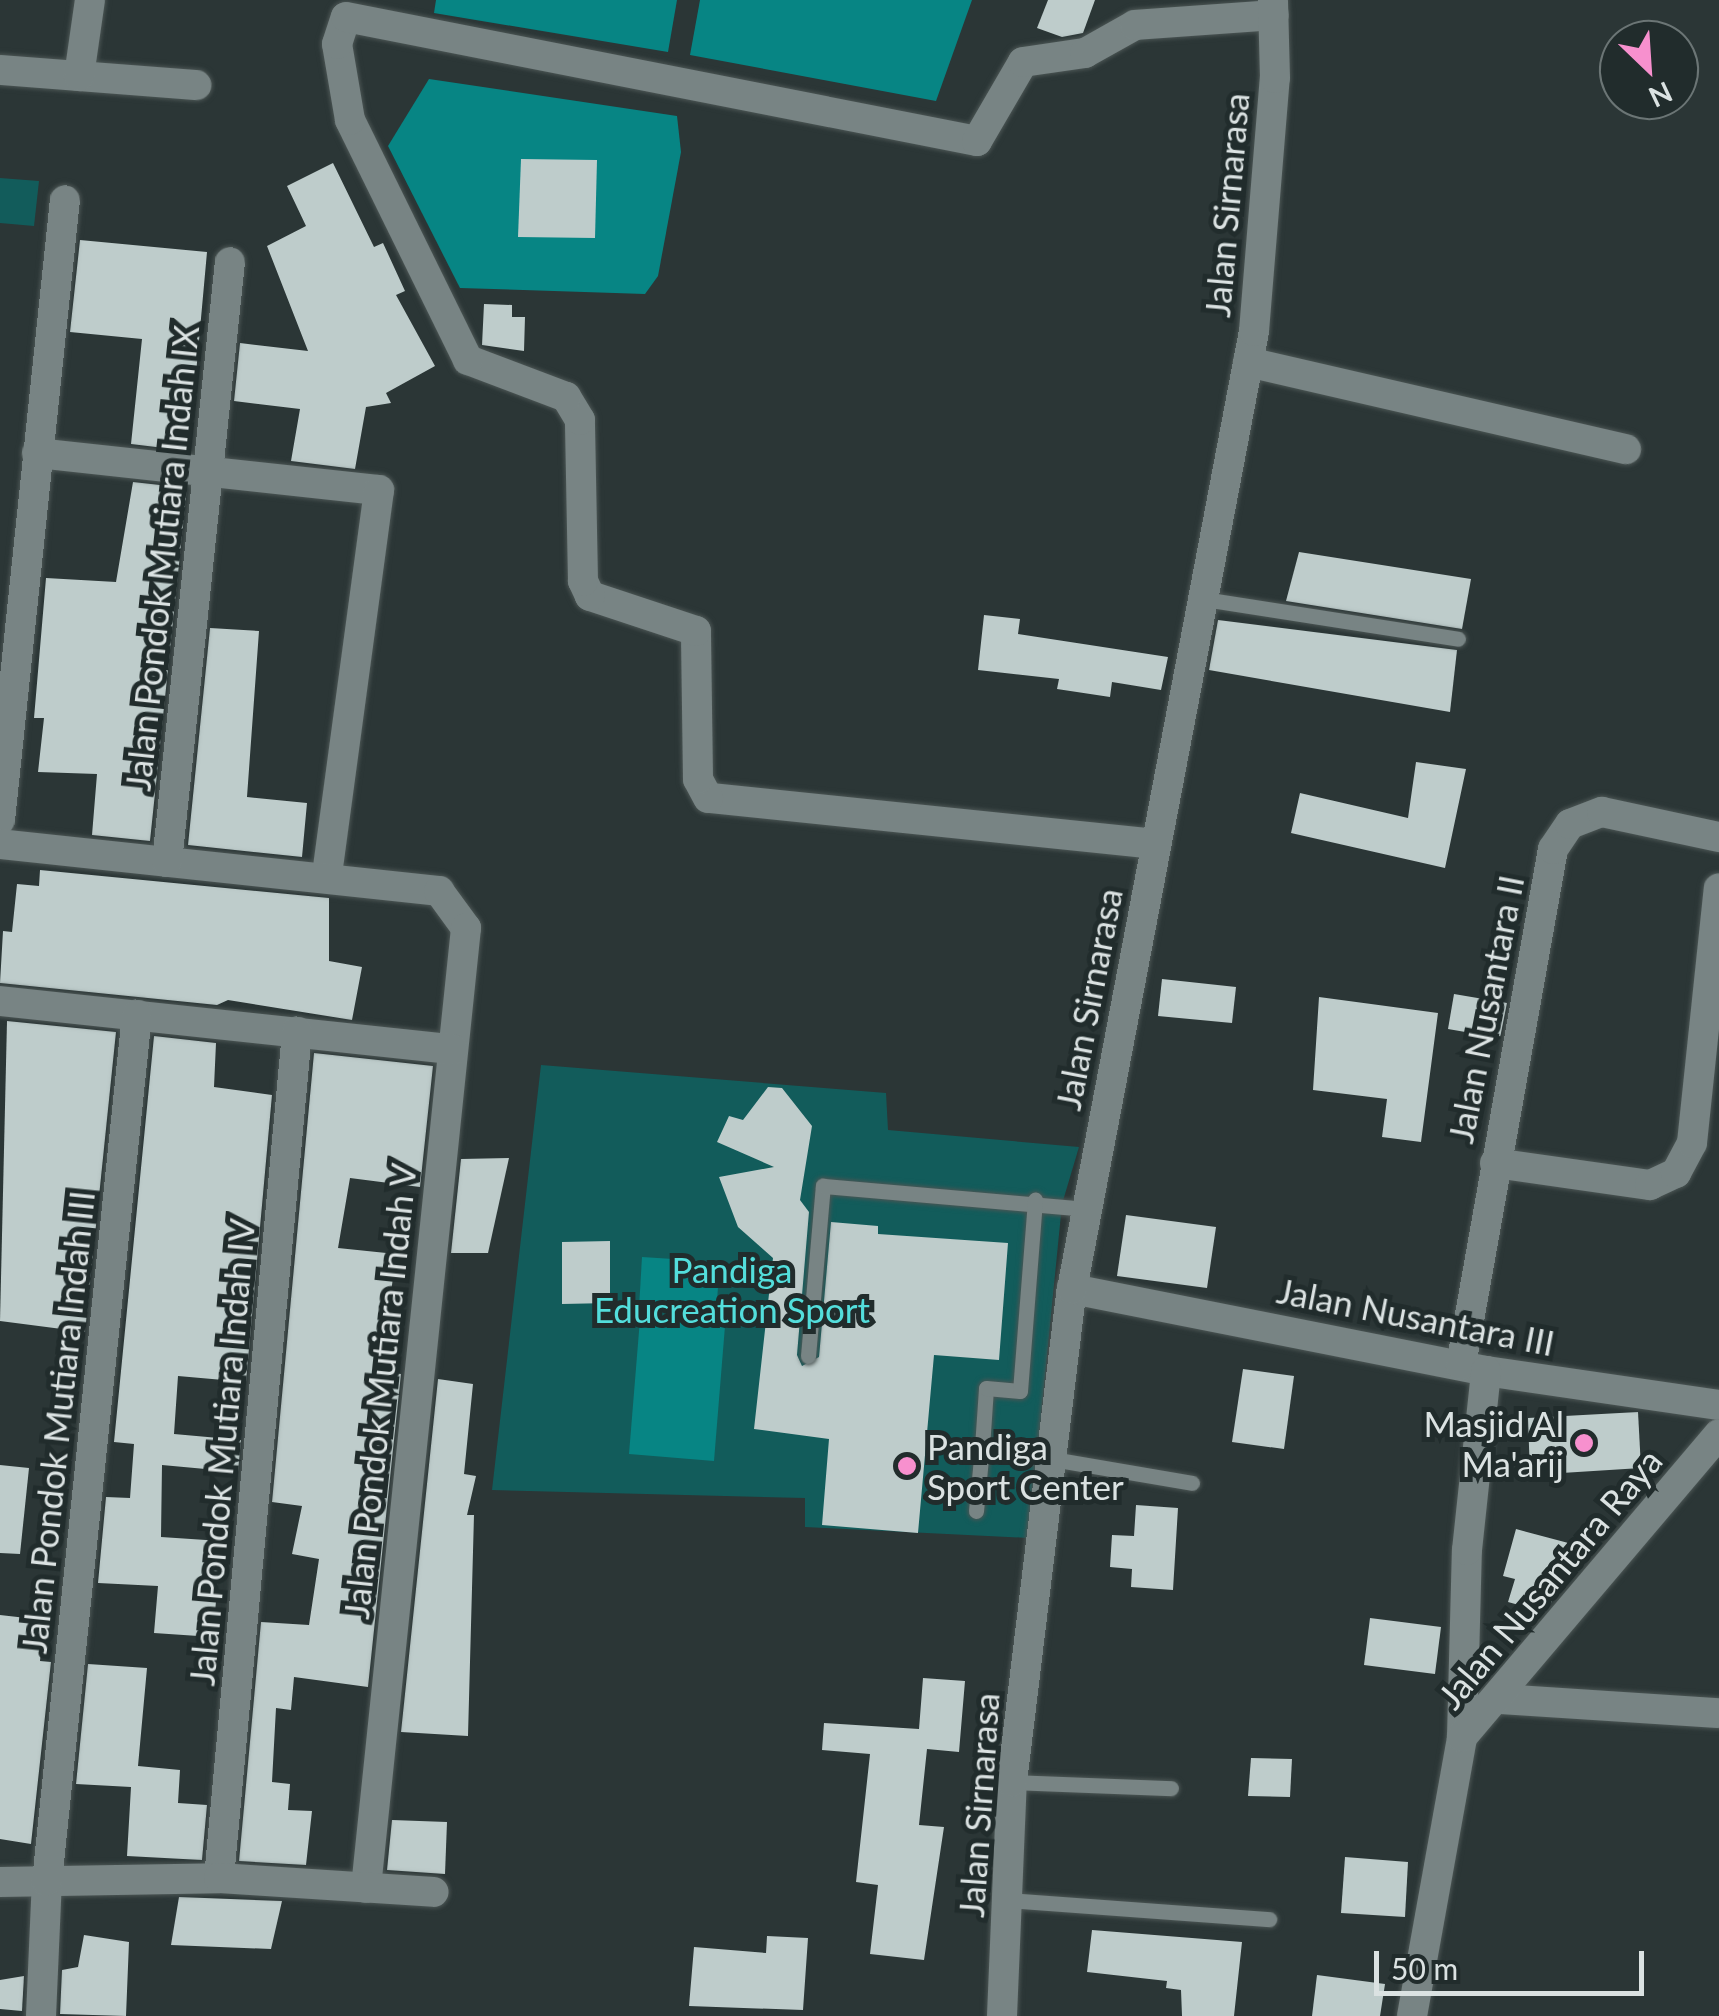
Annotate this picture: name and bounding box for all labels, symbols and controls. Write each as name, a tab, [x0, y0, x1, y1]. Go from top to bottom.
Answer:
north arrow	[1599, 20, 1699, 120]
text: N	[1644, 75, 1678, 115]
street label: Jalan Sirnarasa	[1195, 91, 1257, 319]
street label: Jalan Pondok Mutiara Indah IX	[116, 323, 206, 793]
street label: Jalan Nusantara II	[1438, 872, 1532, 1146]
street label: Jalan Sirnarasa	[1046, 885, 1130, 1113]
street label: Jalan Pondok Mutiara Indah V	[334, 1161, 424, 1621]
street label: Jalan Pondok Mutiara Indah III	[12, 1189, 102, 1655]
street label: Jalan Pondok Mutiara Indah IV	[180, 1217, 262, 1687]
park label: Pandiga Educreation Sport	[594, 1248, 870, 1330]
street label: Jalan Nusantara III	[1274, 1269, 1558, 1363]
place label: Masjid Al Ma'arij	[1422, 1402, 1564, 1484]
place label: Pandiga Sport Center	[927, 1425, 1124, 1507]
marker: Masjid Al Ma'arij	[1573, 1432, 1595, 1454]
street label: Jalan Nusantara Raya	[1428, 1440, 1670, 1716]
marker: Pandiga Sport Center	[896, 1455, 918, 1477]
street label: Jalan Sirnarasa	[949, 1691, 1007, 1919]
scale bar	[1379, 1931, 1649, 1993]
text: 50 m	[1391, 1950, 1458, 1986]

